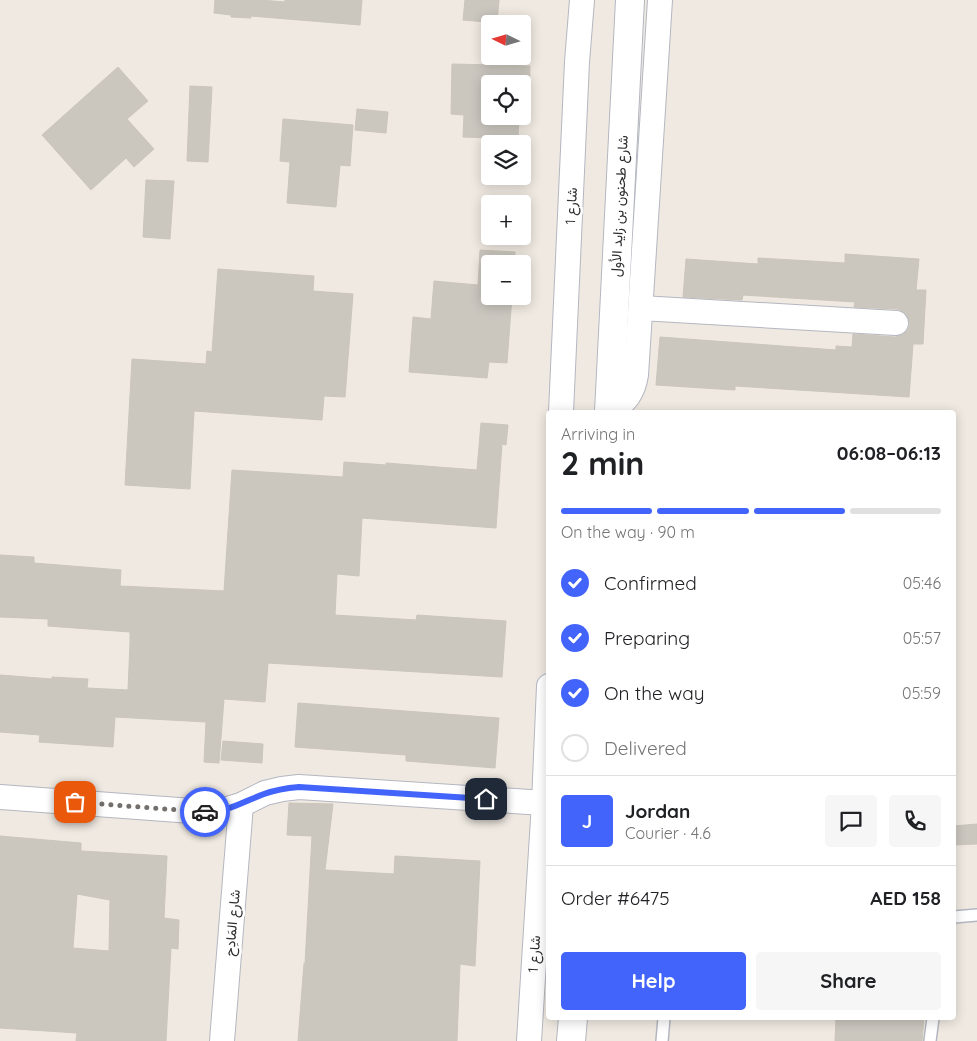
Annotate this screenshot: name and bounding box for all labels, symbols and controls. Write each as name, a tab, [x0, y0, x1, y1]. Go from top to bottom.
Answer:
north arrow	[481, 15, 531, 65]
map controls	[481, 15, 531, 305]
button: locate	[481, 75, 531, 125]
button: layers	[481, 135, 531, 185]
street label: شارع طحنون بن زايد الأول	[606, 135, 634, 277]
street label: شارع 1	[561, 187, 583, 225]
button: +	[481, 195, 531, 245]
button: −	[481, 255, 531, 305]
text: Arriving in	[561, 424, 635, 444]
text: 06:08–06:13	[837, 441, 941, 465]
text: 2 min	[561, 443, 644, 483]
text: On the way · 90 m	[561, 522, 695, 542]
icon: check	[561, 569, 589, 597]
text: Confirmed	[604, 571, 697, 595]
text: 05:46	[903, 573, 941, 593]
icon: check	[561, 624, 589, 652]
text: Preparing	[604, 626, 690, 650]
text: 05:57	[903, 628, 941, 648]
icon: check	[561, 679, 589, 707]
text: On the way	[604, 681, 705, 705]
text: 05:59	[902, 683, 941, 703]
text: Delivered	[604, 736, 687, 760]
pin	[465, 778, 507, 820]
pin	[54, 781, 96, 823]
icon: home	[472, 785, 500, 813]
courier	[180, 787, 230, 837]
icon: bag	[61, 788, 89, 816]
button: chat	[825, 795, 877, 847]
button: phone	[889, 795, 941, 847]
icon: car	[191, 798, 219, 826]
text: Jordan	[625, 799, 690, 823]
text: J	[582, 809, 592, 833]
text: Courier · 4.6	[625, 823, 711, 843]
text: Order #6475	[561, 886, 670, 910]
text: AED 158	[870, 886, 941, 910]
street label: شارع المَادِح	[220, 889, 246, 957]
street label: شارع 1	[524, 935, 546, 973]
button: Help	[561, 952, 746, 1010]
button: Share	[756, 952, 941, 1010]

